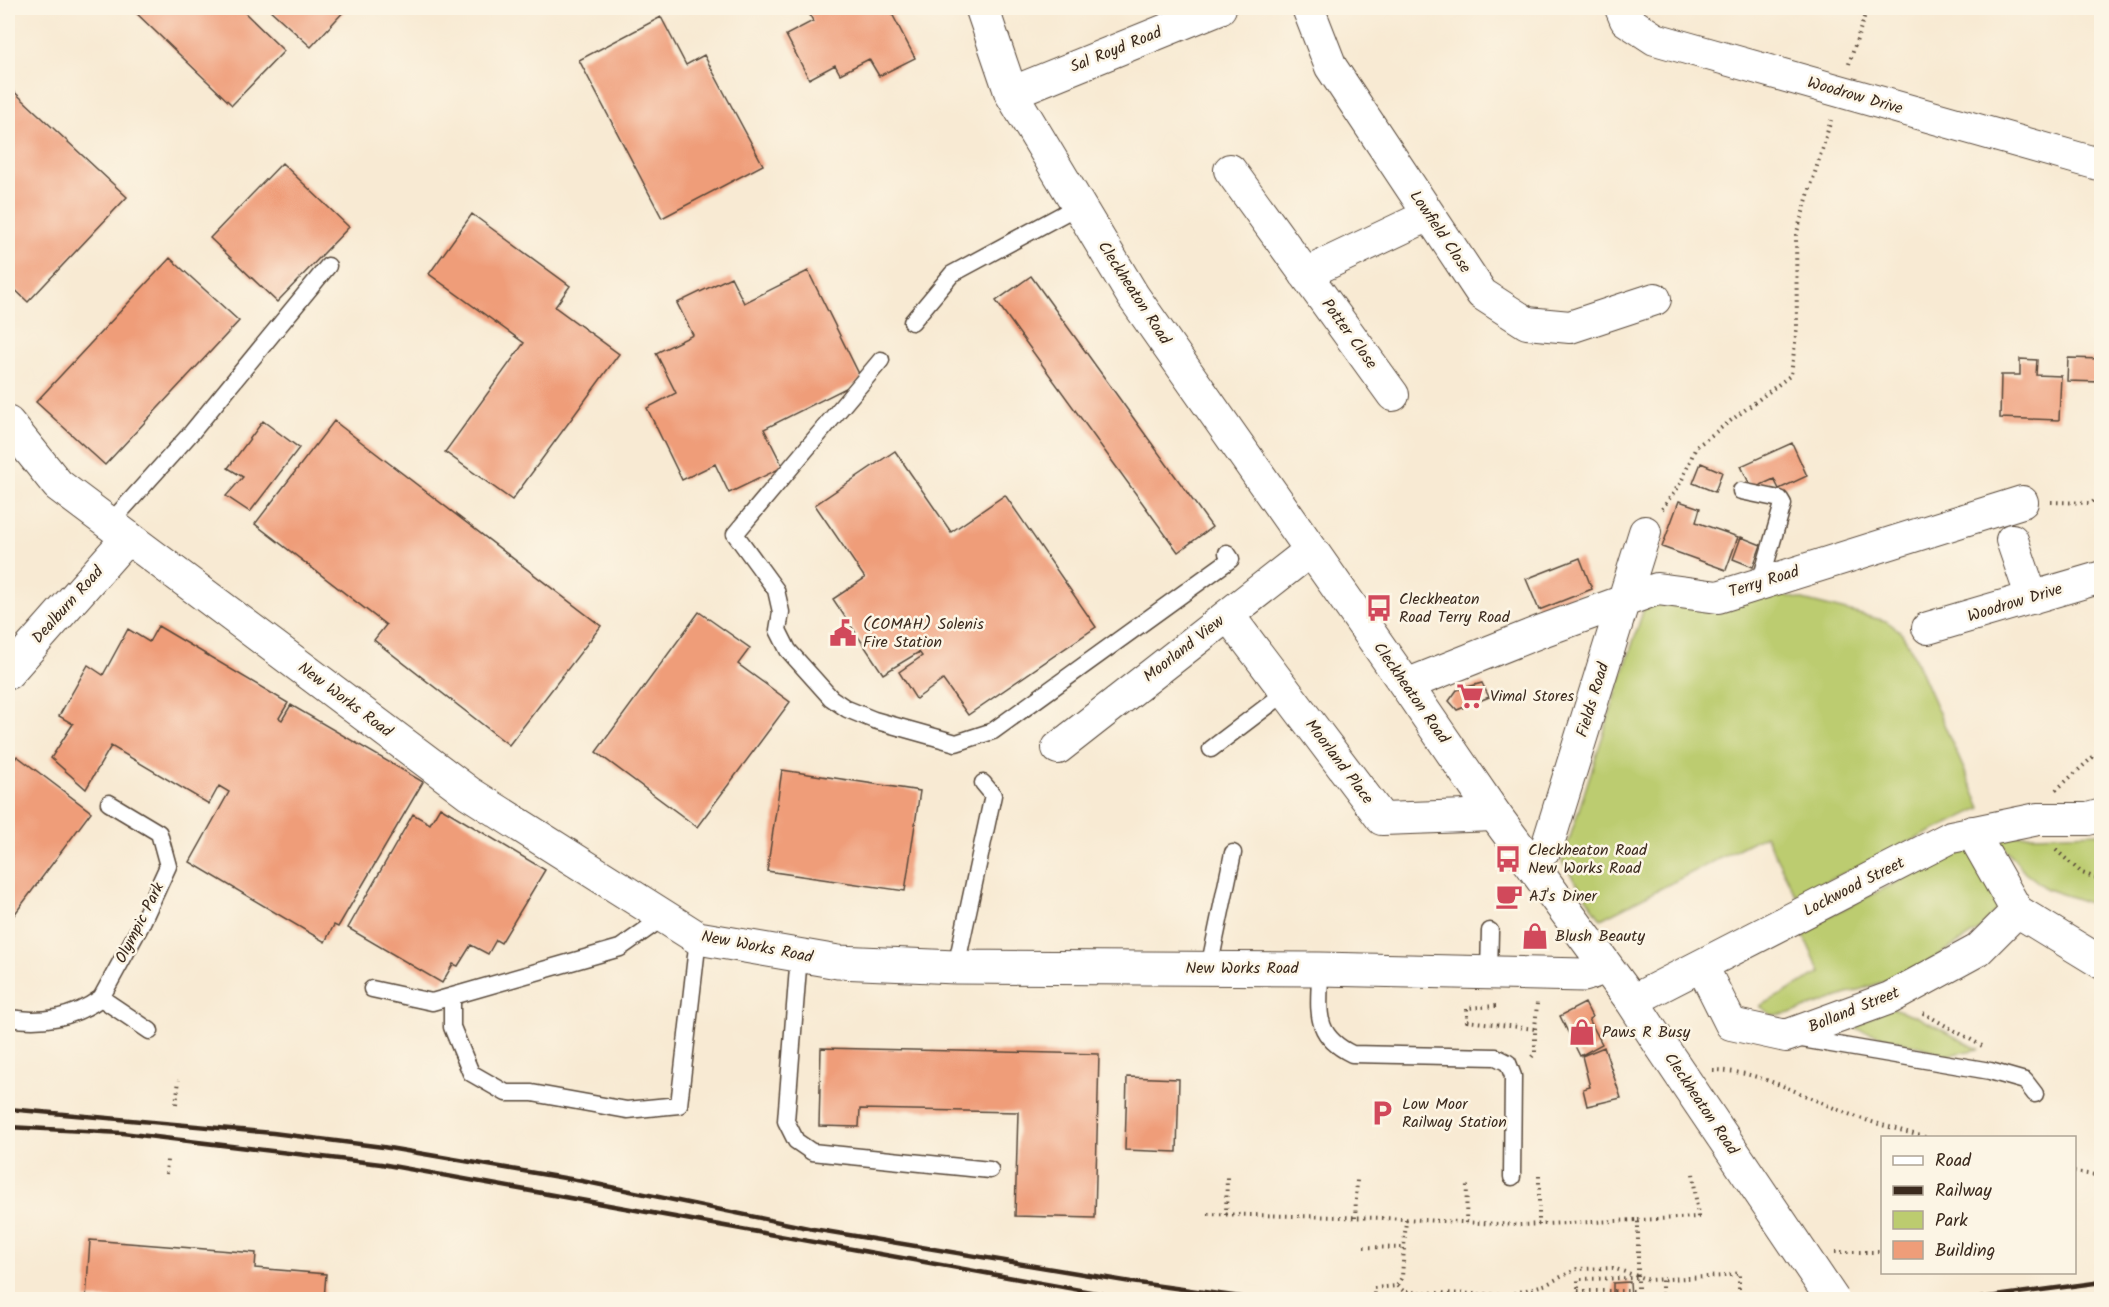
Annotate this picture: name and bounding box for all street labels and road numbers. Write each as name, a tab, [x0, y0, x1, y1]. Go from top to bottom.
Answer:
street label: Sal Royd Road	[1066, 20, 1167, 80]
street label: Woodrow Drive	[1804, 70, 1906, 122]
street label: Lowfield Close	[1403, 185, 1477, 279]
street label: Cleckheaton Road	[1091, 236, 1177, 351]
street label: Potter Close	[1315, 293, 1383, 375]
street label: Terry Road	[1726, 559, 1803, 605]
street label: Dealburn Road	[26, 560, 111, 650]
street label: Woodrow Drive	[1964, 577, 2066, 629]
street label: Moorland View	[1138, 609, 1230, 689]
street label: Cleckheaton Road	[1367, 637, 1456, 750]
street label: New Works Road	[292, 656, 398, 745]
street label: Fields Road	[1570, 659, 1616, 740]
street label: Moorland Place	[1299, 714, 1379, 810]
street label: Lockwood Street	[1799, 850, 1910, 923]
street label: Olympic Park	[109, 878, 171, 968]
street label: New Works Road	[699, 924, 816, 970]
street label: New Works Road	[1185, 956, 1300, 981]
street label: Bolland Street	[1805, 980, 1904, 1040]
street label: Cleckheaton Road	[1657, 1048, 1745, 1161]

